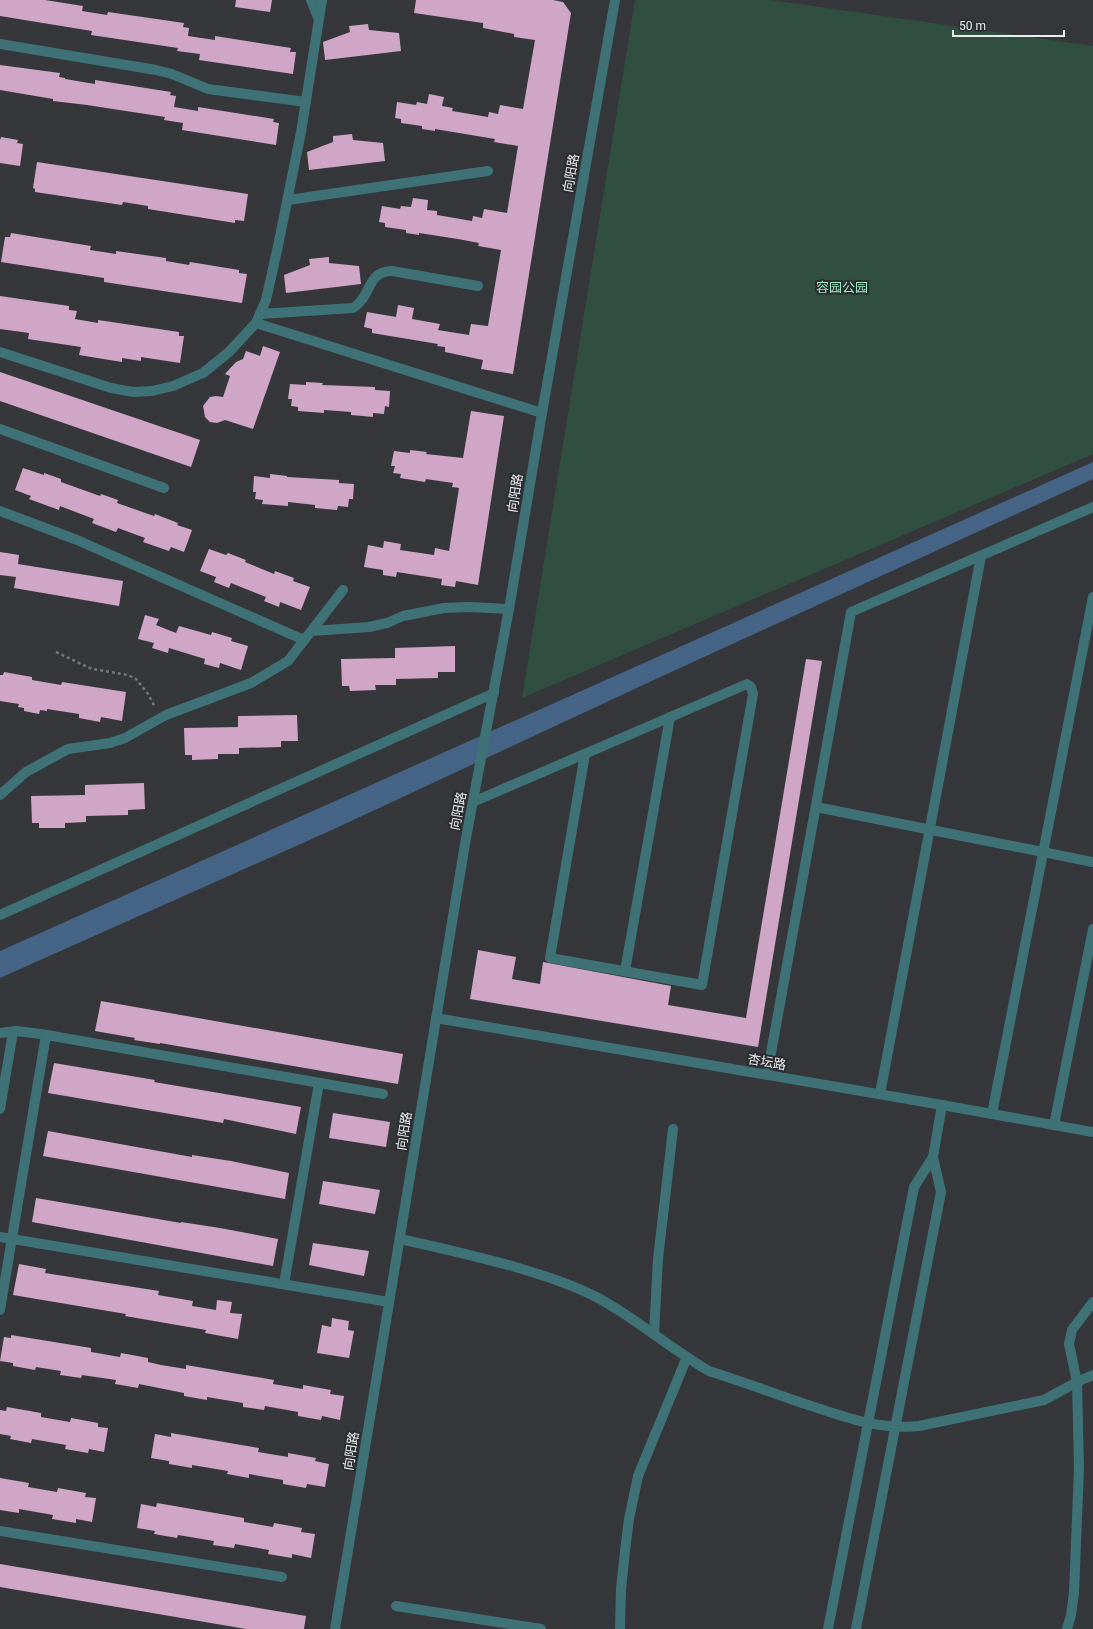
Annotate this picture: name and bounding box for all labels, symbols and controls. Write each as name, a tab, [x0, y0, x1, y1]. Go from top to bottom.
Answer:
scale bar	[953, 12, 1064, 38]
text: 50 m	[959, 19, 986, 33]
street label: 向阳路	[560, 152, 582, 194]
park label: 容园公园	[816, 280, 868, 295]
street label: 向阳路	[505, 473, 525, 513]
street label: 向阳路	[447, 790, 469, 832]
street label: 杏坛路	[746, 1051, 788, 1073]
street label: 向阳路	[394, 1111, 414, 1151]
street label: 向阳路	[341, 1431, 361, 1471]

